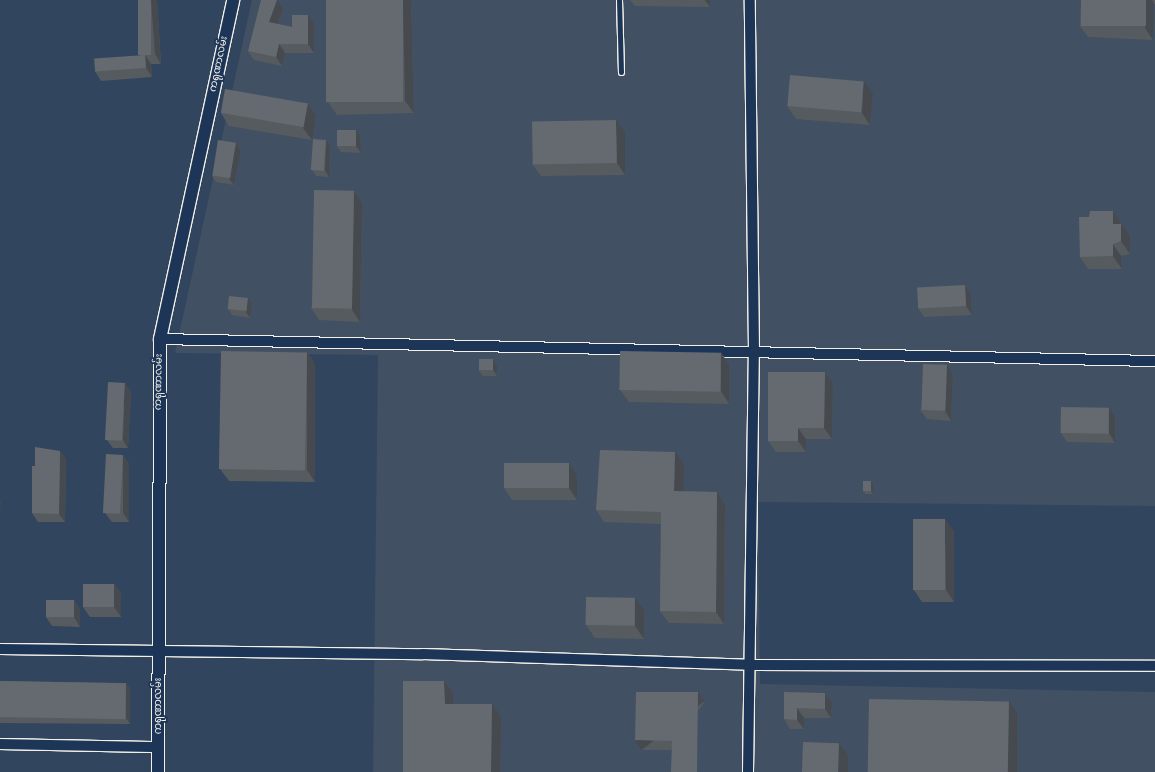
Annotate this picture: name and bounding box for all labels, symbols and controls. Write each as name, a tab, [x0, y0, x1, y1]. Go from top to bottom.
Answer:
street label: ကရုဏာလမ်း	[207, 35, 231, 93]
street label: ကရုဏာလမ်း	[153, 354, 165, 410]
street label: ကရုဏာလမ်း	[153, 678, 165, 734]

